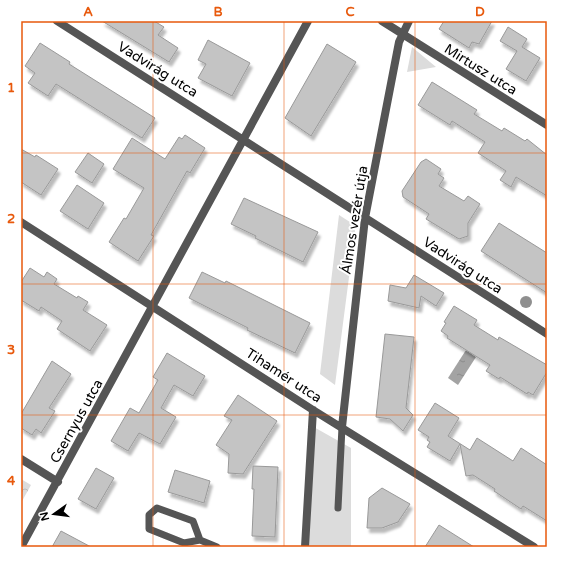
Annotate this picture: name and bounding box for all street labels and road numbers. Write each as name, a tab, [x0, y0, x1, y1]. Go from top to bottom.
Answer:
street label: Vadvirág utca	[114, 38, 201, 101]
street label: Mirtusz utca	[441, 40, 520, 99]
street label: Álmos vezér útja	[337, 164, 371, 276]
street label: Vadvirág utca	[420, 233, 506, 297]
street label: Tihamér utca	[243, 345, 325, 406]
street label: Csernyus utca	[46, 376, 107, 466]

